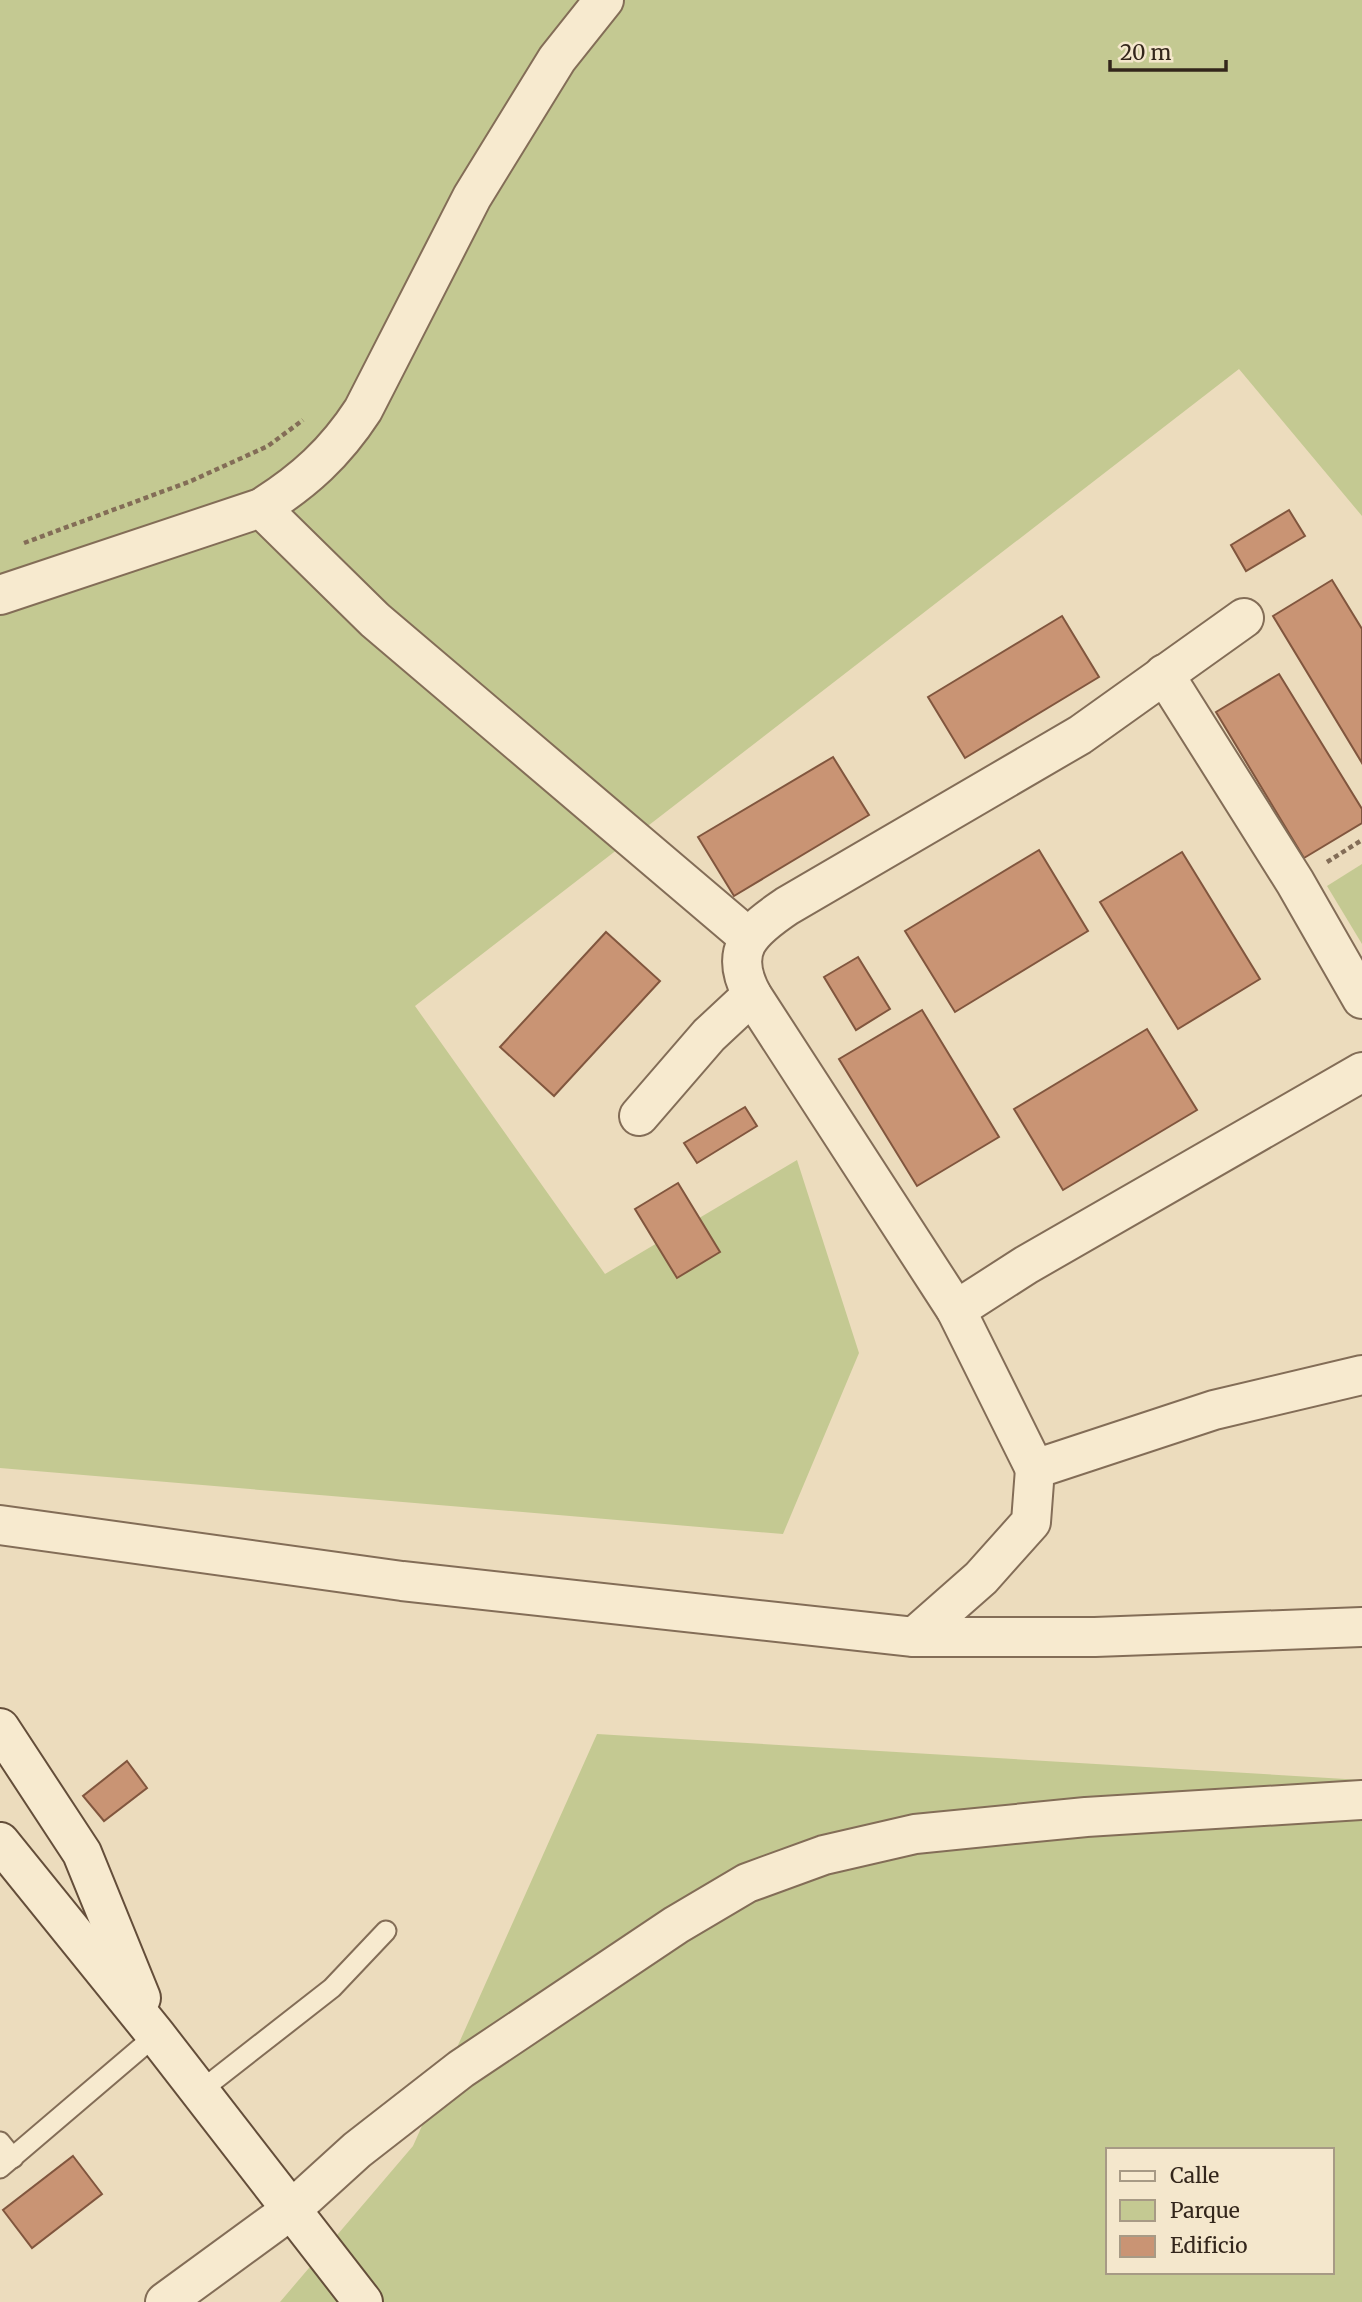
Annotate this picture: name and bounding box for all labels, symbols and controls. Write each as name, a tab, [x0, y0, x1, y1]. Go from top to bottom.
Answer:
scale bar	[1110, 28, 1226, 72]
text: 20 m	[1120, 39, 1172, 66]
legend	[1106, 2148, 1334, 2274]
text: Calle	[1170, 2162, 1219, 2189]
text: Parque	[1170, 2197, 1240, 2224]
text: Edificio	[1170, 2232, 1247, 2259]

